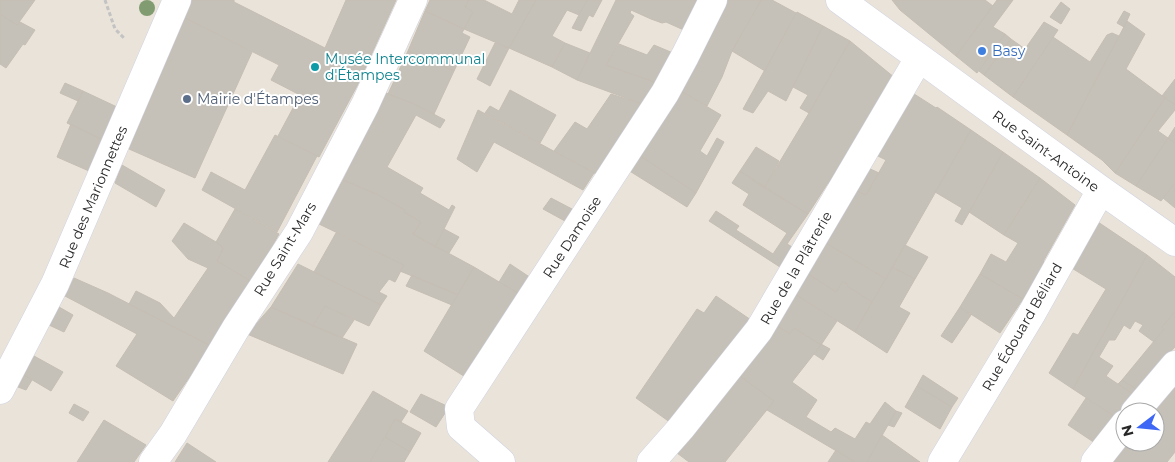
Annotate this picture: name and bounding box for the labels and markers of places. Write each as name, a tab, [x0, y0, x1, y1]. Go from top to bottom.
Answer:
place label: Basy	[992, 42, 1026, 60]
marker: Basy	[976, 45, 988, 57]
place label: Musée Intercommunal d'Étampes	[325, 50, 485, 84]
marker: Musée Intercommunal d'Étampes	[309, 61, 321, 73]
place label: Mairie d'Étampes	[197, 90, 319, 108]
marker: Mairie d'Étampes	[181, 93, 193, 105]

